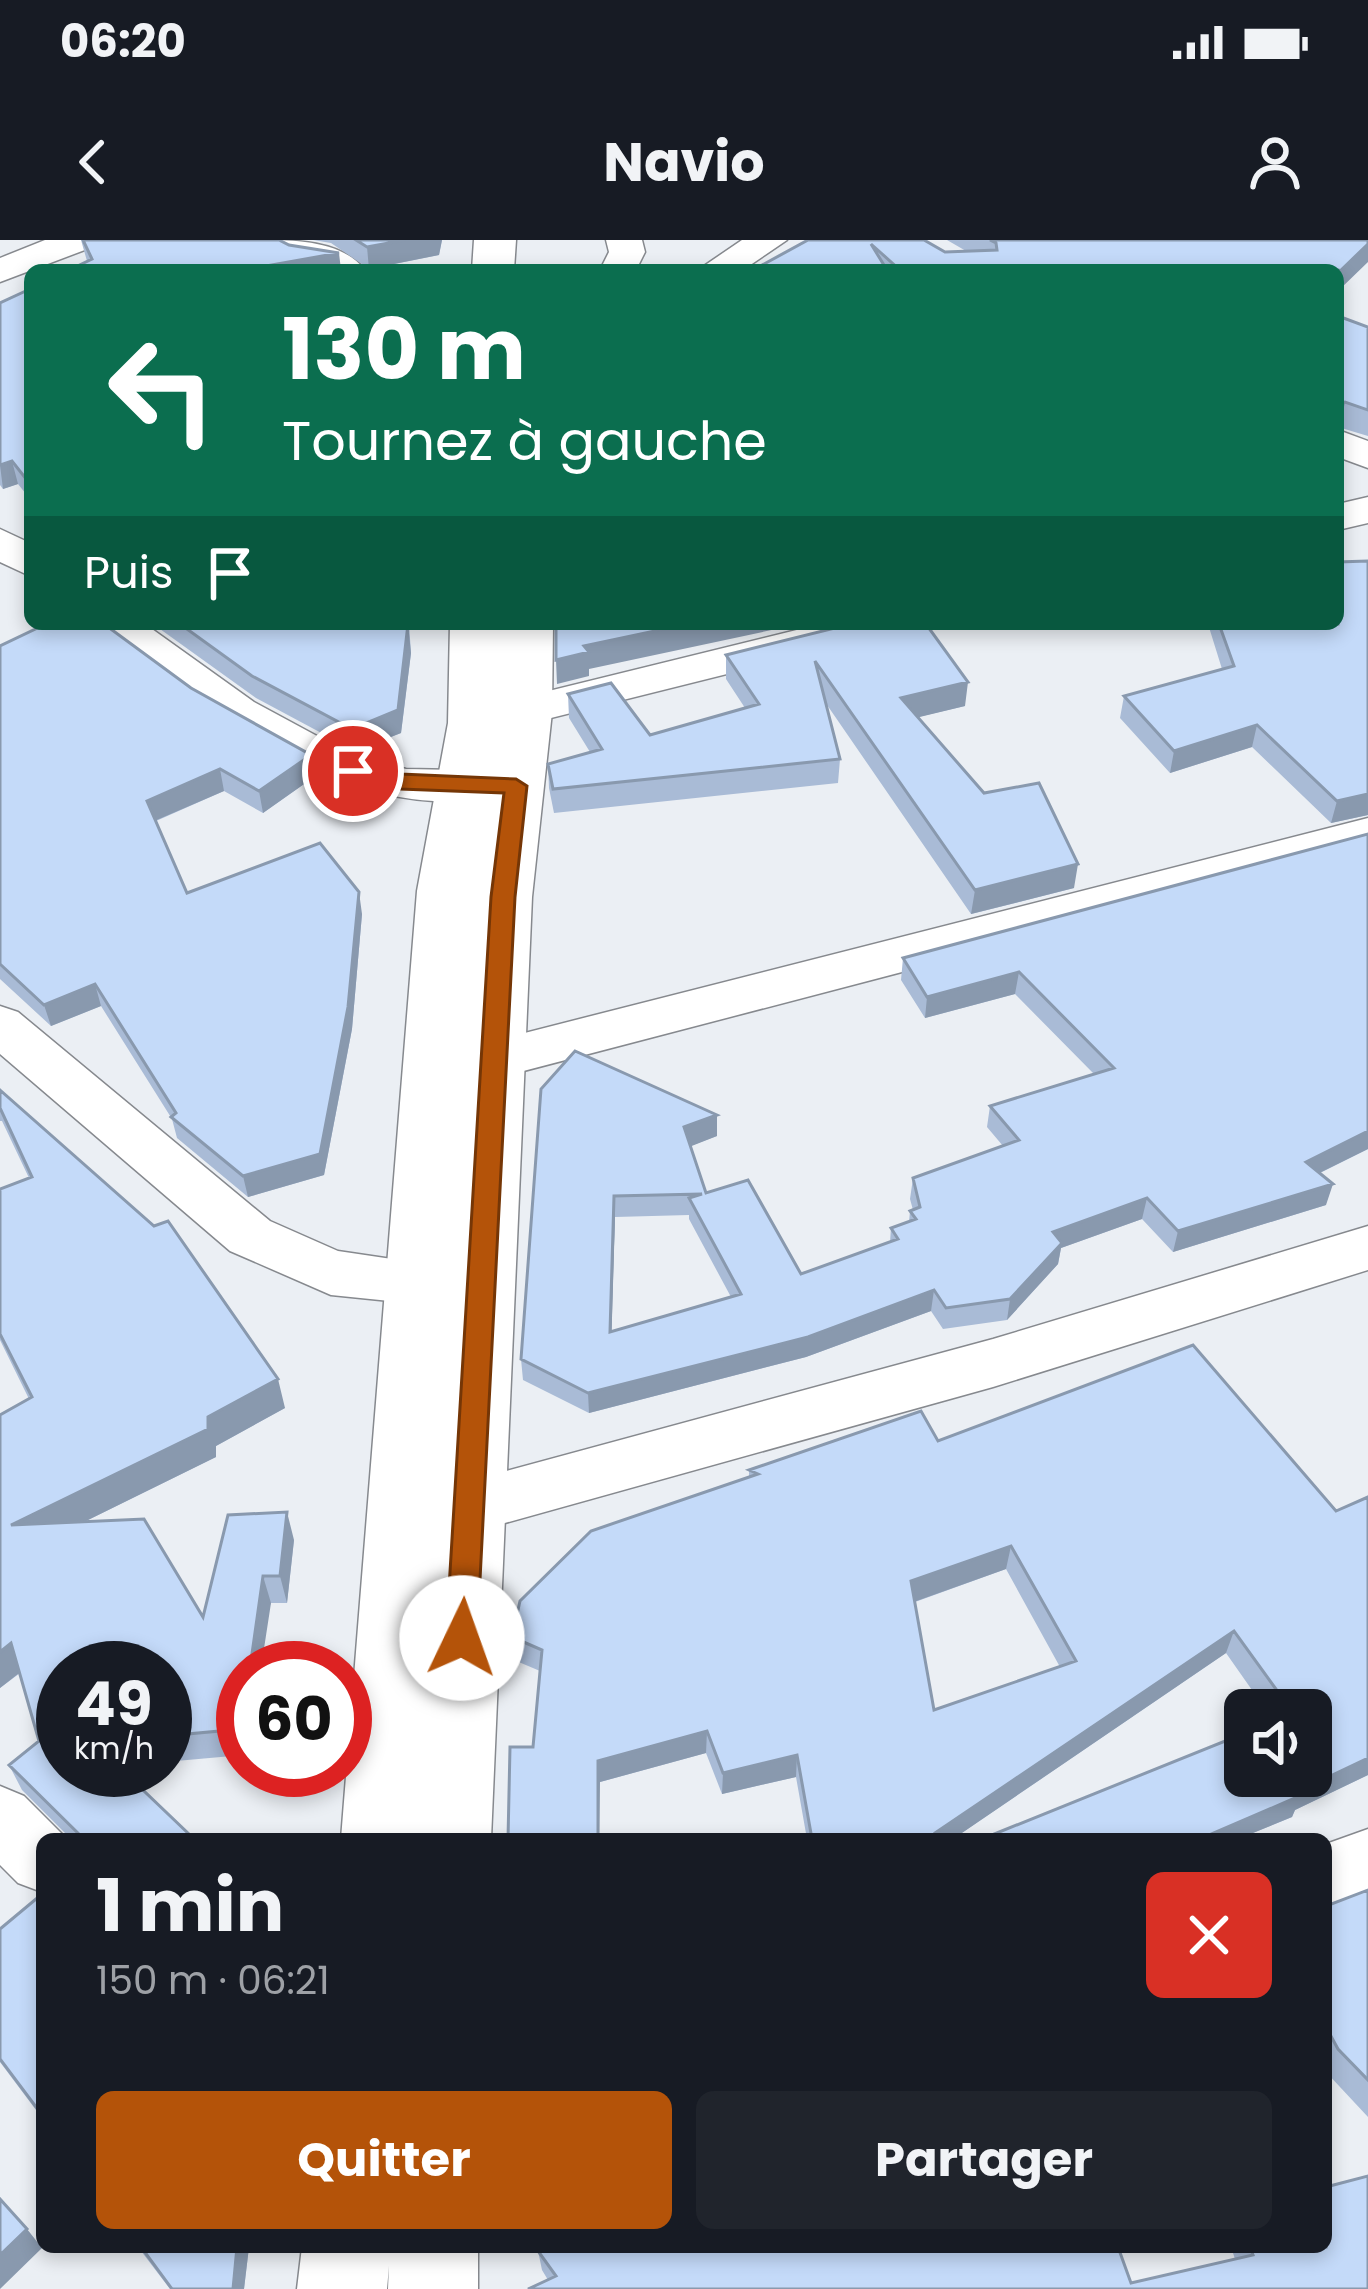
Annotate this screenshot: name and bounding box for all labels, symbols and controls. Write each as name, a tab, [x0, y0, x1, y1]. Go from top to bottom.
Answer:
text: 06:20	[60, 10, 186, 73]
text: Navio	[603, 124, 765, 200]
icon: back	[60, 129, 126, 195]
icon: person	[1242, 129, 1308, 195]
text: 130 m	[282, 291, 526, 408]
icon: left	[84, 312, 240, 468]
text: Tournez à gauche	[282, 403, 767, 479]
icon: arrive	[197, 540, 263, 606]
text: Puis	[84, 541, 173, 604]
pin	[302, 720, 404, 822]
icon: arrive	[320, 738, 386, 804]
position arrow	[399, 1575, 525, 1701]
speed limit sign: 60	[216, 1641, 372, 1797]
text: 49	[75, 1662, 153, 1746]
map controls	[1224, 1689, 1332, 1797]
button: sound	[1224, 1689, 1332, 1797]
text: km/h	[74, 1727, 154, 1770]
text: 1 min	[96, 1855, 284, 1956]
button: close	[1146, 1872, 1272, 1998]
text: 150 m · 06:21	[96, 1953, 330, 2008]
button: Quitter	[96, 2091, 672, 2229]
button: Partager	[696, 2091, 1272, 2229]

